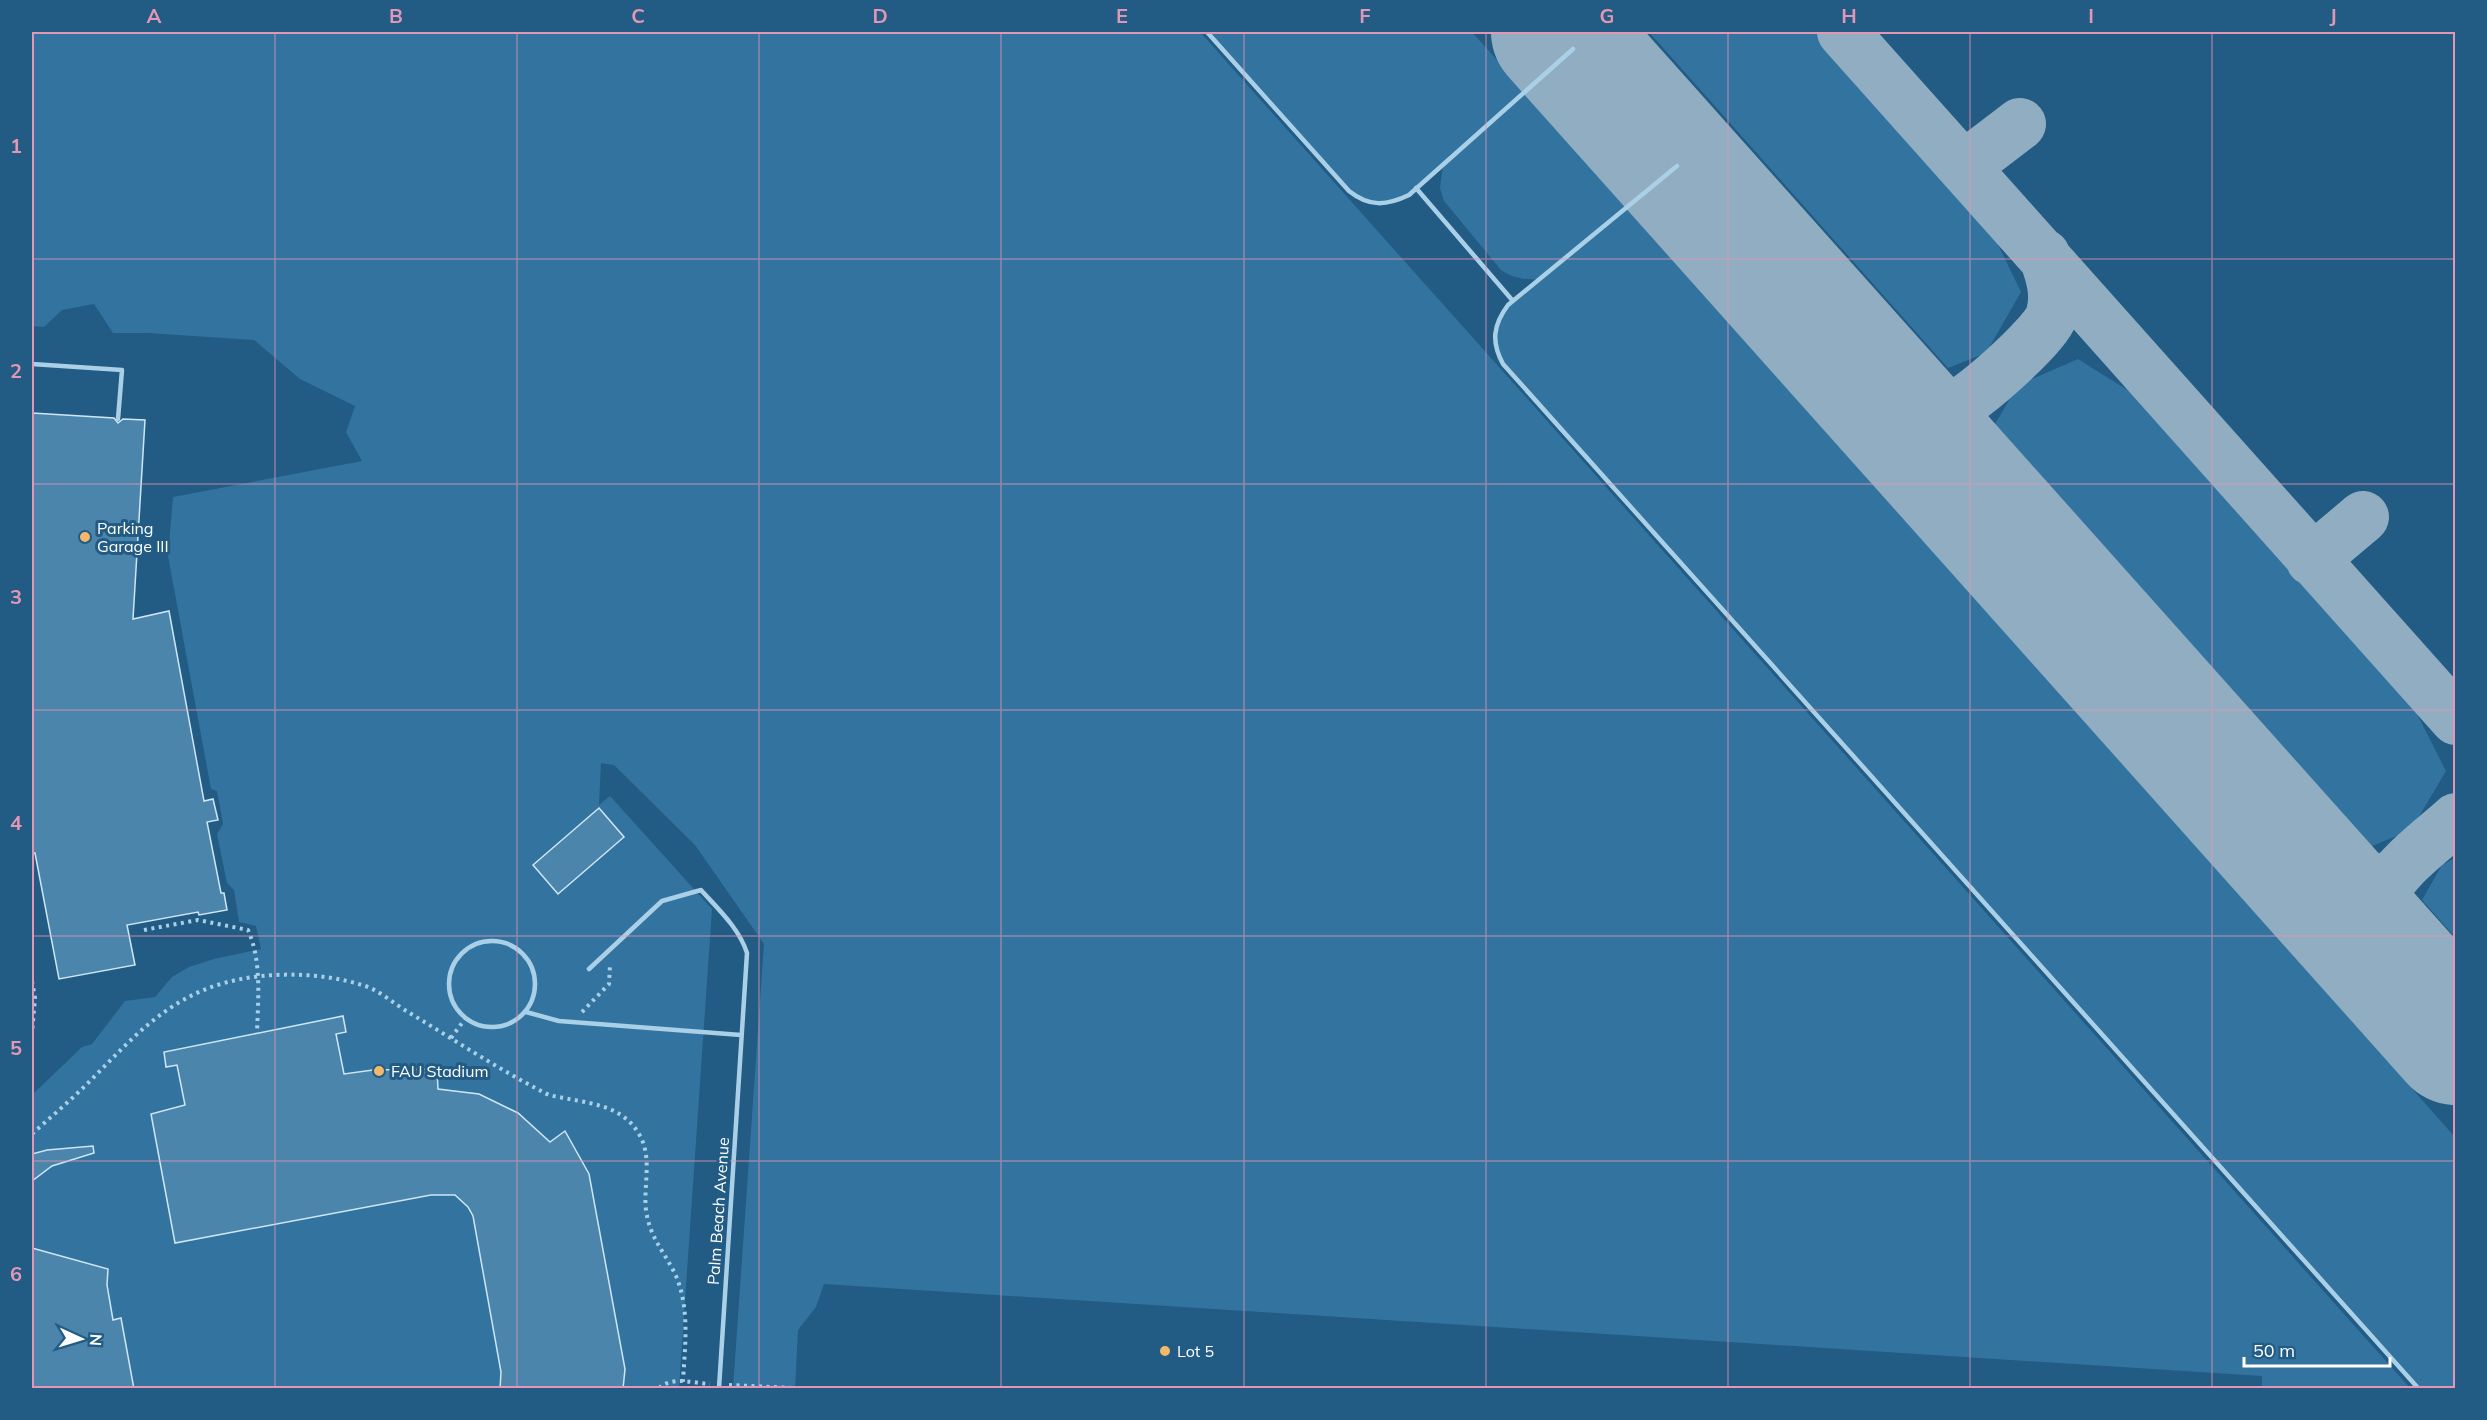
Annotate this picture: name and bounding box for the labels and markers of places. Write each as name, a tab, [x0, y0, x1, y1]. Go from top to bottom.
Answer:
place label: Parking Garage III	[97, 518, 169, 556]
marker: Parking Garage III	[78, 530, 92, 544]
place label: FAU Stadium	[391, 1061, 488, 1081]
marker: FAU Stadium	[372, 1064, 386, 1078]
place label: Lot 5	[1177, 1341, 1214, 1361]
marker: Lot 5	[1158, 1344, 1172, 1358]

